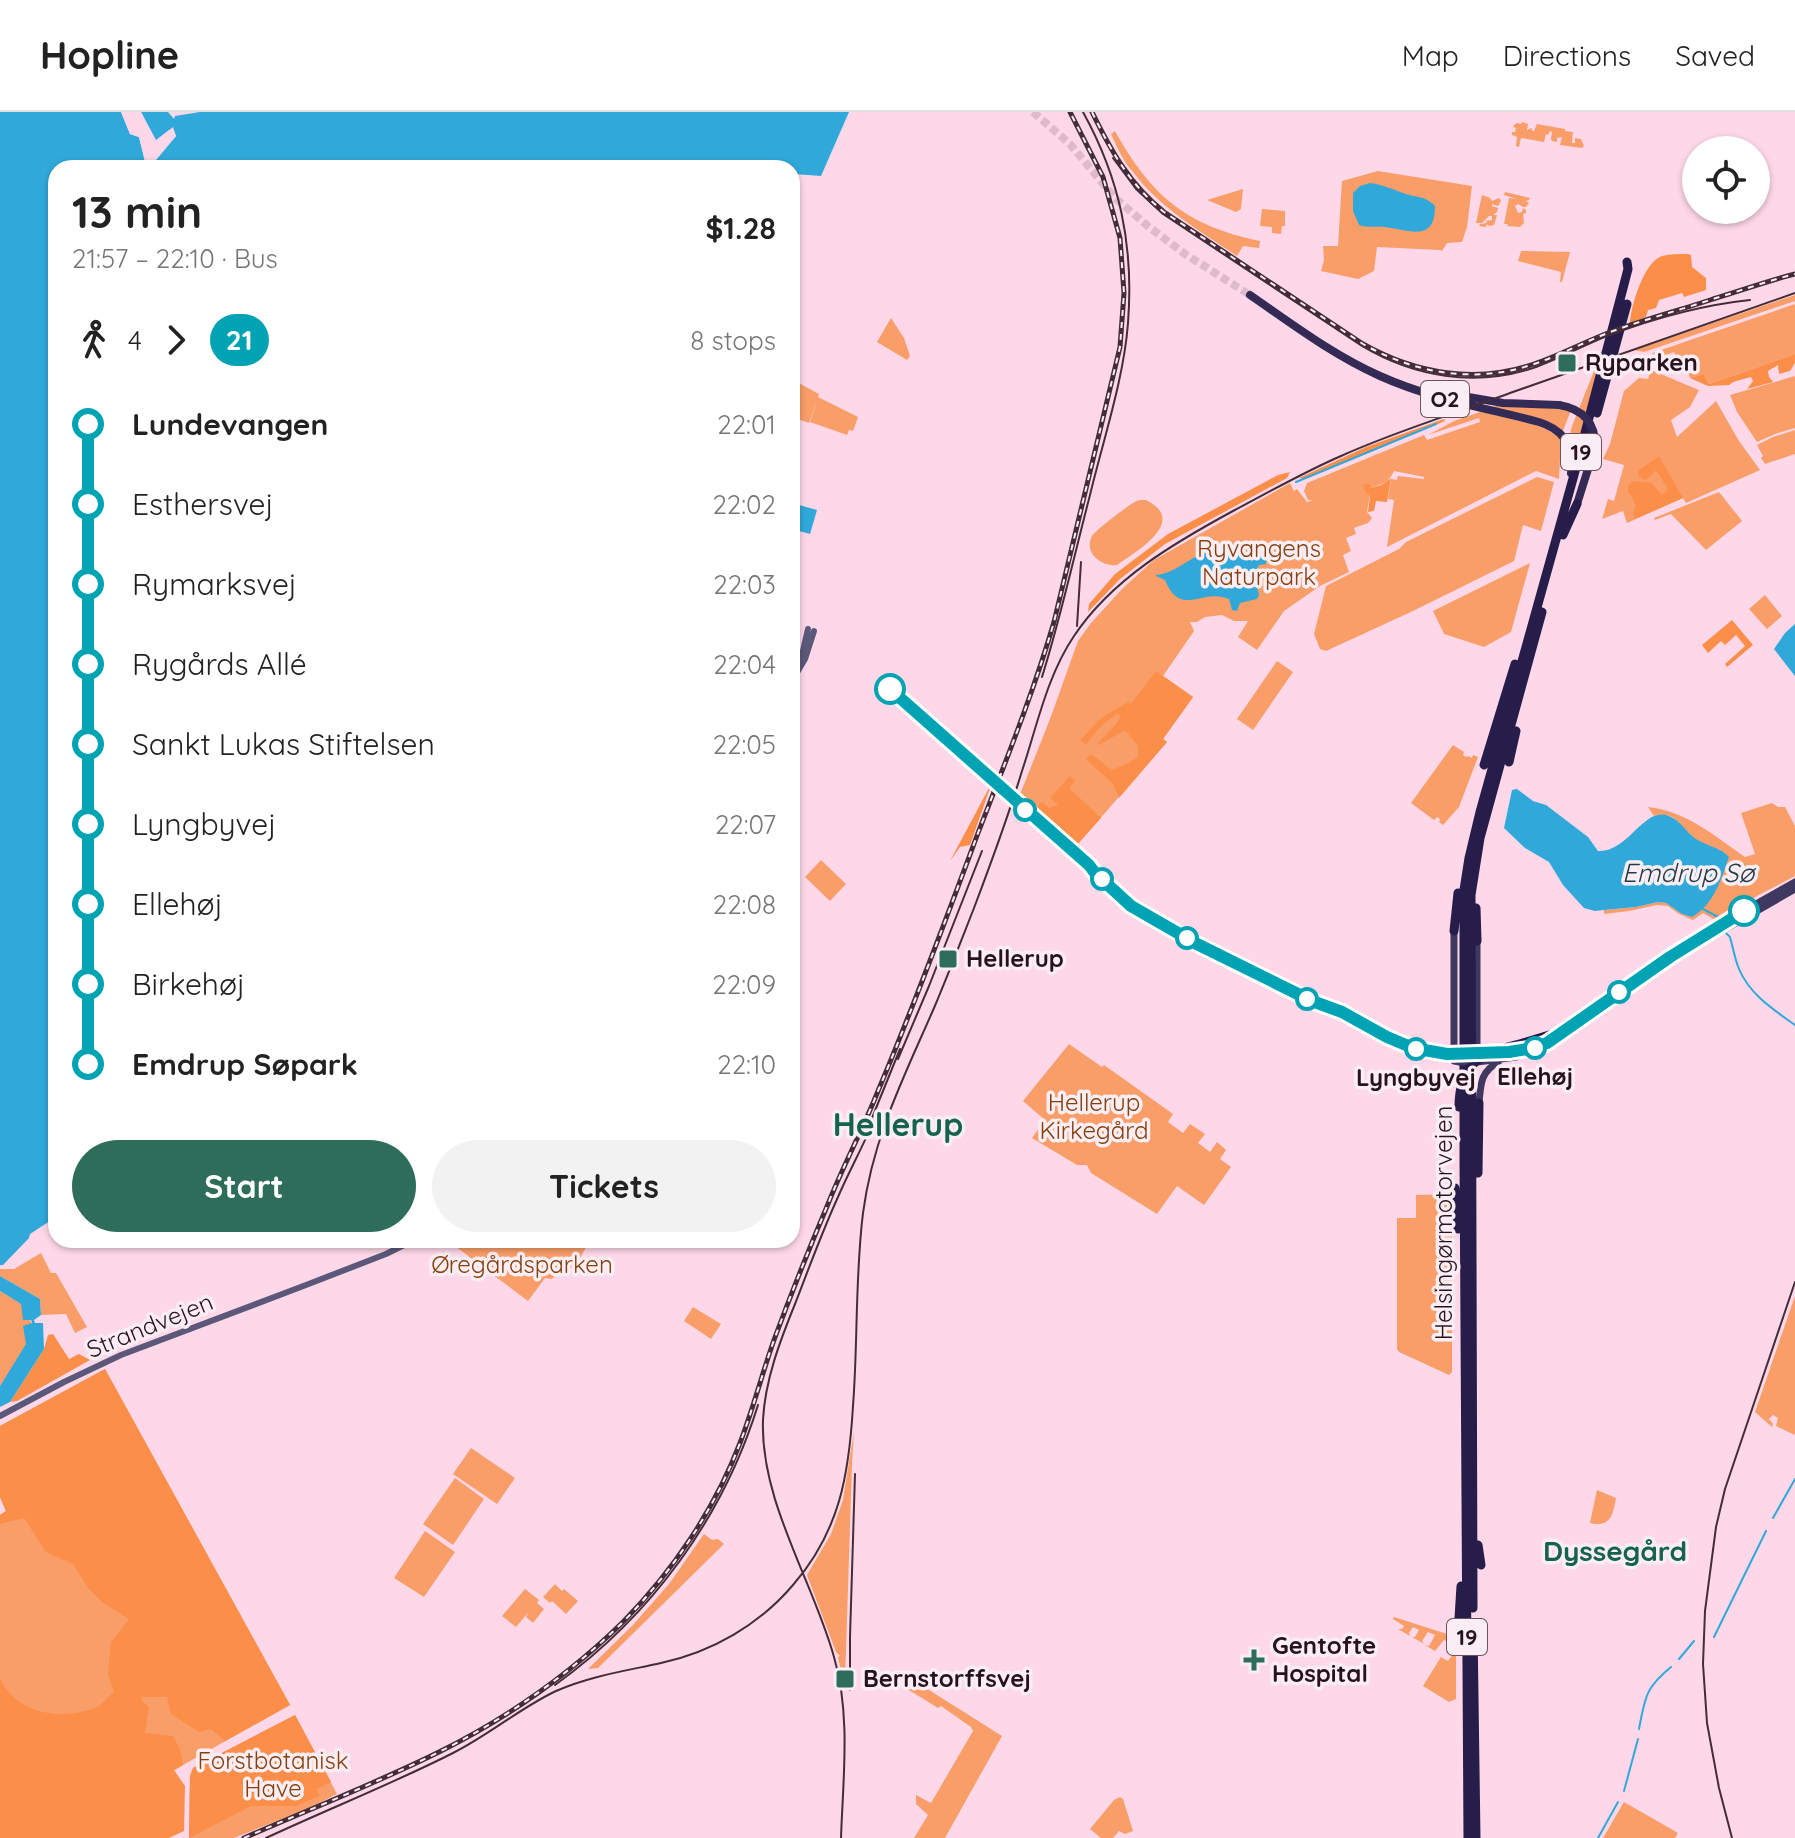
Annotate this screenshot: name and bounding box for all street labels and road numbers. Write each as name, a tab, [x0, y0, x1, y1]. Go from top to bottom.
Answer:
road number: O2	[1421, 381, 1469, 417]
road number: 19	[1561, 434, 1601, 470]
street label: Helsingørmotorvejen	[1428, 1106, 1458, 1340]
street label: Strandvejen	[82, 1286, 217, 1364]
road number: 19	[1447, 1619, 1487, 1655]

